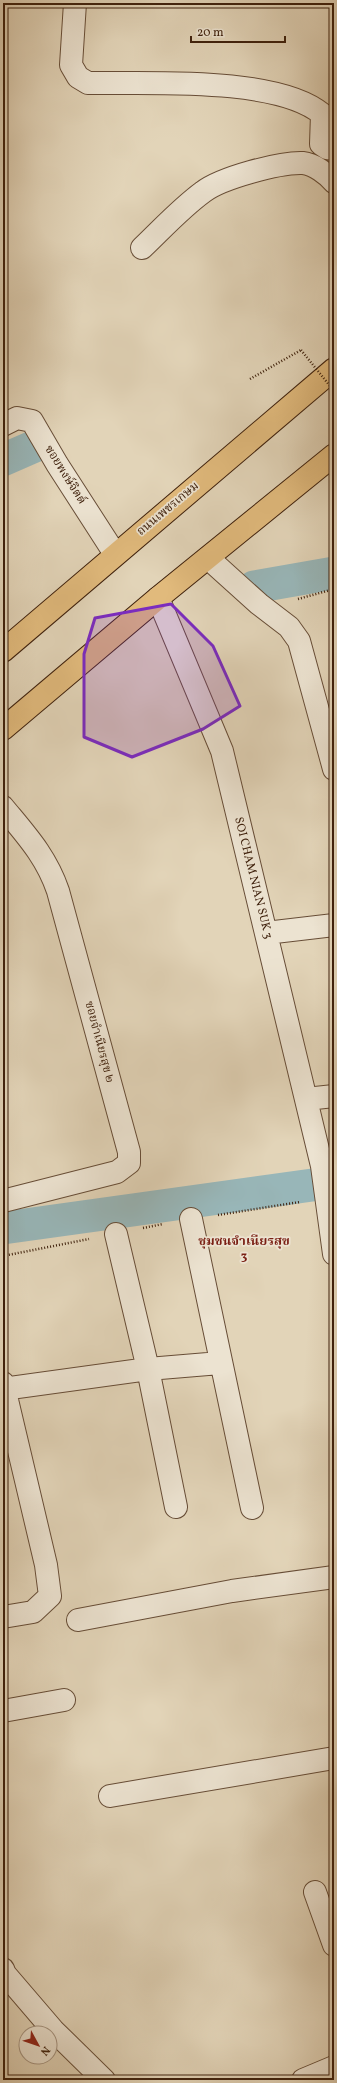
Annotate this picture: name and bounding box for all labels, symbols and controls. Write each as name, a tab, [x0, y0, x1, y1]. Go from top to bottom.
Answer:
scale bar	[191, 18, 285, 44]
text: 20 m	[197, 25, 224, 41]
street label: ซอยพงษ์จิตต์	[41, 443, 89, 507]
street label: ถนนเพชรเกษม	[134, 478, 202, 540]
street label: SOI CHAM NIAN SUK 3	[230, 815, 276, 941]
street label: ซอยจำเนียรสุข ๒	[80, 999, 118, 1085]
district label: ชุมชนจำเนียรสุข 3	[198, 1233, 290, 1266]
north arrow	[18, 2025, 58, 2065]
text: N	[36, 2043, 53, 2058]

